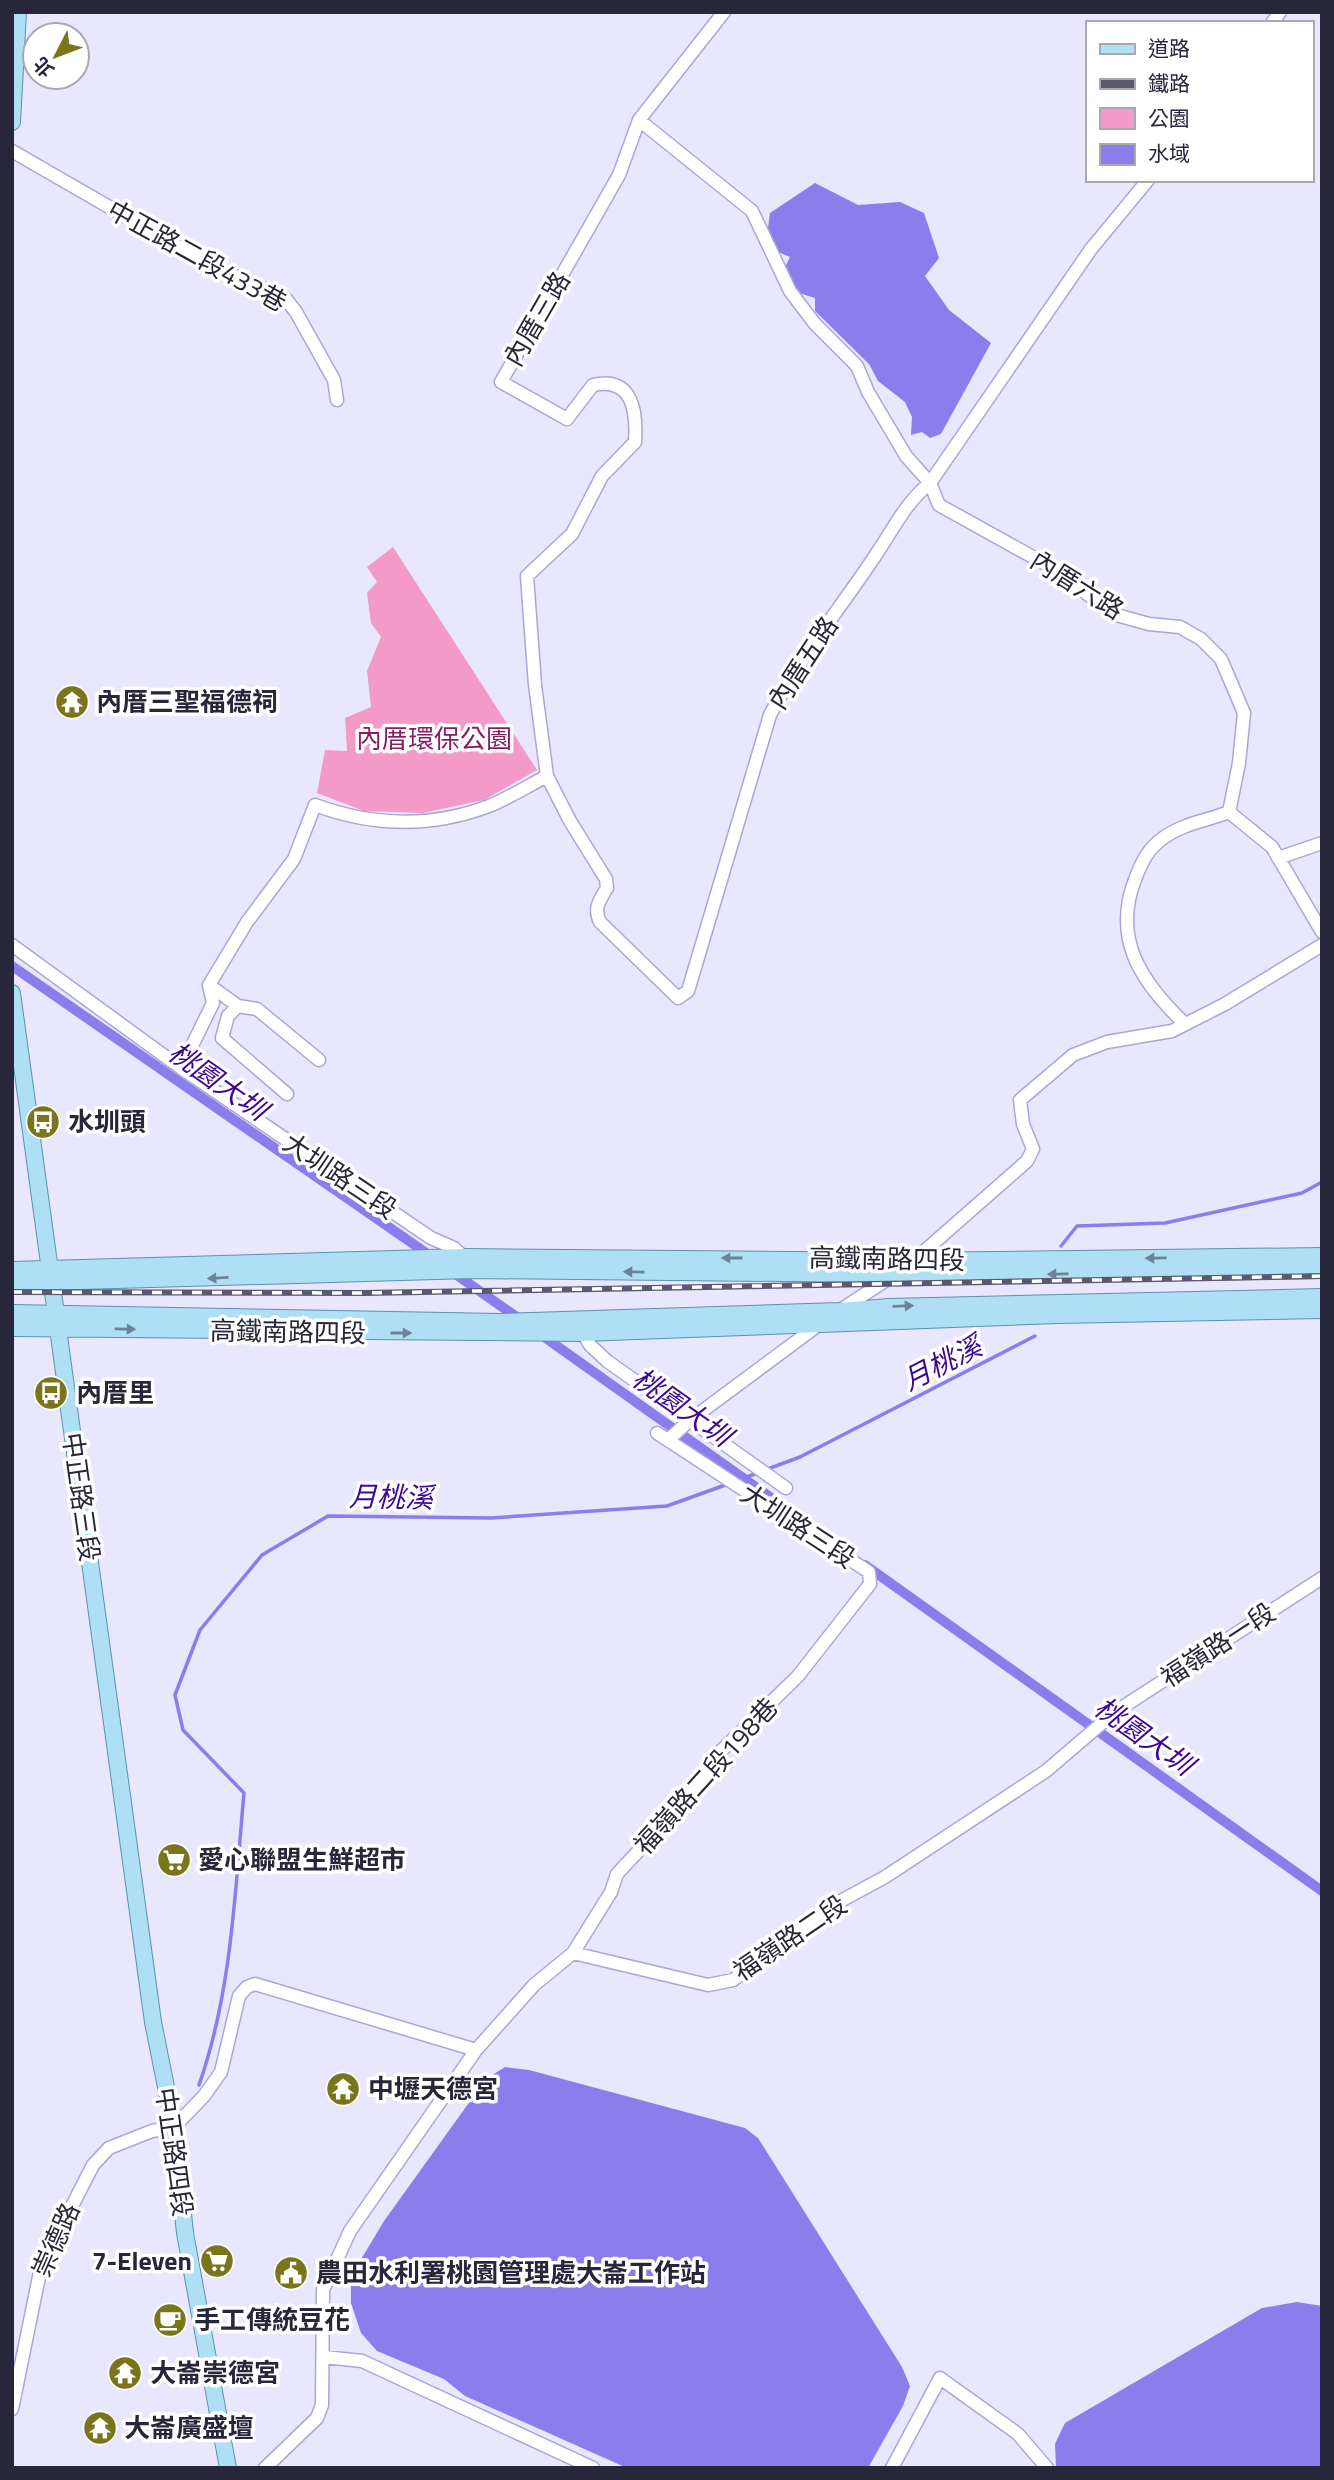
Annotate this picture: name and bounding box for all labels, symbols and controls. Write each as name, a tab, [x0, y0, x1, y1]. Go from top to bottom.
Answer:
north arrow	[21, 21, 91, 91]
legend	[1086, 21, 1313, 182]
text: 道路	[1148, 32, 1190, 64]
text: 北	[26, 51, 60, 84]
text: 鐵路	[1148, 67, 1190, 99]
text: 公園	[1148, 102, 1190, 134]
text: 水域	[1148, 137, 1190, 169]
street label: 中正路二段433巷	[100, 190, 294, 321]
street label: 內厝三路	[494, 264, 579, 374]
street label: 內厝六路	[1023, 540, 1132, 629]
street label: 內厝五路	[758, 608, 847, 717]
place label: 內厝三聖福德祠	[96, 682, 278, 721]
temple icon: 內厝三聖福德祠	[53, 683, 91, 721]
park label: 內厝環保公園	[356, 719, 512, 758]
water label: 桃園大圳	[160, 1031, 280, 1133]
place label: 水圳頭	[68, 1102, 146, 1141]
bus stop icon: 水圳頭	[24, 1103, 62, 1141]
street label: 大圳路三段	[275, 1123, 405, 1228]
street label: 高鐵南路四段	[809, 1238, 965, 1279]
one-way arrow	[721, 1252, 743, 1264]
one-way arrow	[1144, 1252, 1166, 1264]
one-way arrow	[623, 1266, 645, 1278]
one-way arrow	[1046, 1268, 1068, 1280]
one-way arrow	[207, 1272, 229, 1283]
one-way arrow	[892, 1300, 914, 1312]
street label: 高鐵南路四段	[210, 1311, 366, 1352]
water label: 月桃溪	[895, 1323, 993, 1401]
one-way arrow	[114, 1324, 136, 1335]
one-way arrow	[391, 1328, 413, 1339]
water label: 桃園大圳	[624, 1357, 744, 1459]
place label: 內厝里	[76, 1373, 154, 1412]
bus stop icon: 內厝里	[32, 1374, 70, 1412]
street label: 中正路三段	[53, 1430, 110, 1564]
water label: 月桃溪	[349, 1474, 437, 1519]
street label: 大圳路三段	[733, 1474, 863, 1577]
street label: 福嶺路一段	[1153, 1593, 1283, 1696]
water label: 桃園大圳	[1086, 1686, 1206, 1788]
street label: 福嶺路二段198巷	[624, 1688, 787, 1863]
place label: 愛心聯盟生鮮超市	[198, 1840, 406, 1879]
supermarket icon: 愛心聯盟生鮮超市	[155, 1841, 193, 1879]
street label: 福嶺路二段	[725, 1885, 855, 1990]
place label: 中壢天德宮	[368, 2069, 498, 2108]
temple icon: 中壢天德宮	[324, 2070, 362, 2108]
street label: 中正路四段	[146, 2085, 203, 2219]
street label: 崇德路	[22, 2196, 89, 2283]
place label: 7-Eleven	[92, 2241, 192, 2280]
supermarket icon: 7-Eleven	[198, 2242, 236, 2280]
place label: 農田水利署桃園管理處大崙工作站	[316, 2253, 706, 2292]
public building icon: 農田水利署桃園管理處大崙工作站	[272, 2254, 310, 2292]
place label: 手工傳統豆花	[194, 2300, 350, 2339]
cafe icon: 手工傳統豆花	[151, 2301, 189, 2339]
place label: 大崙崇德宮	[150, 2353, 280, 2392]
temple icon: 大崙崇德宮	[106, 2354, 144, 2392]
place label: 大崙廣盛壇	[124, 2408, 254, 2447]
temple icon: 大崙廣盛壇	[81, 2409, 119, 2447]

